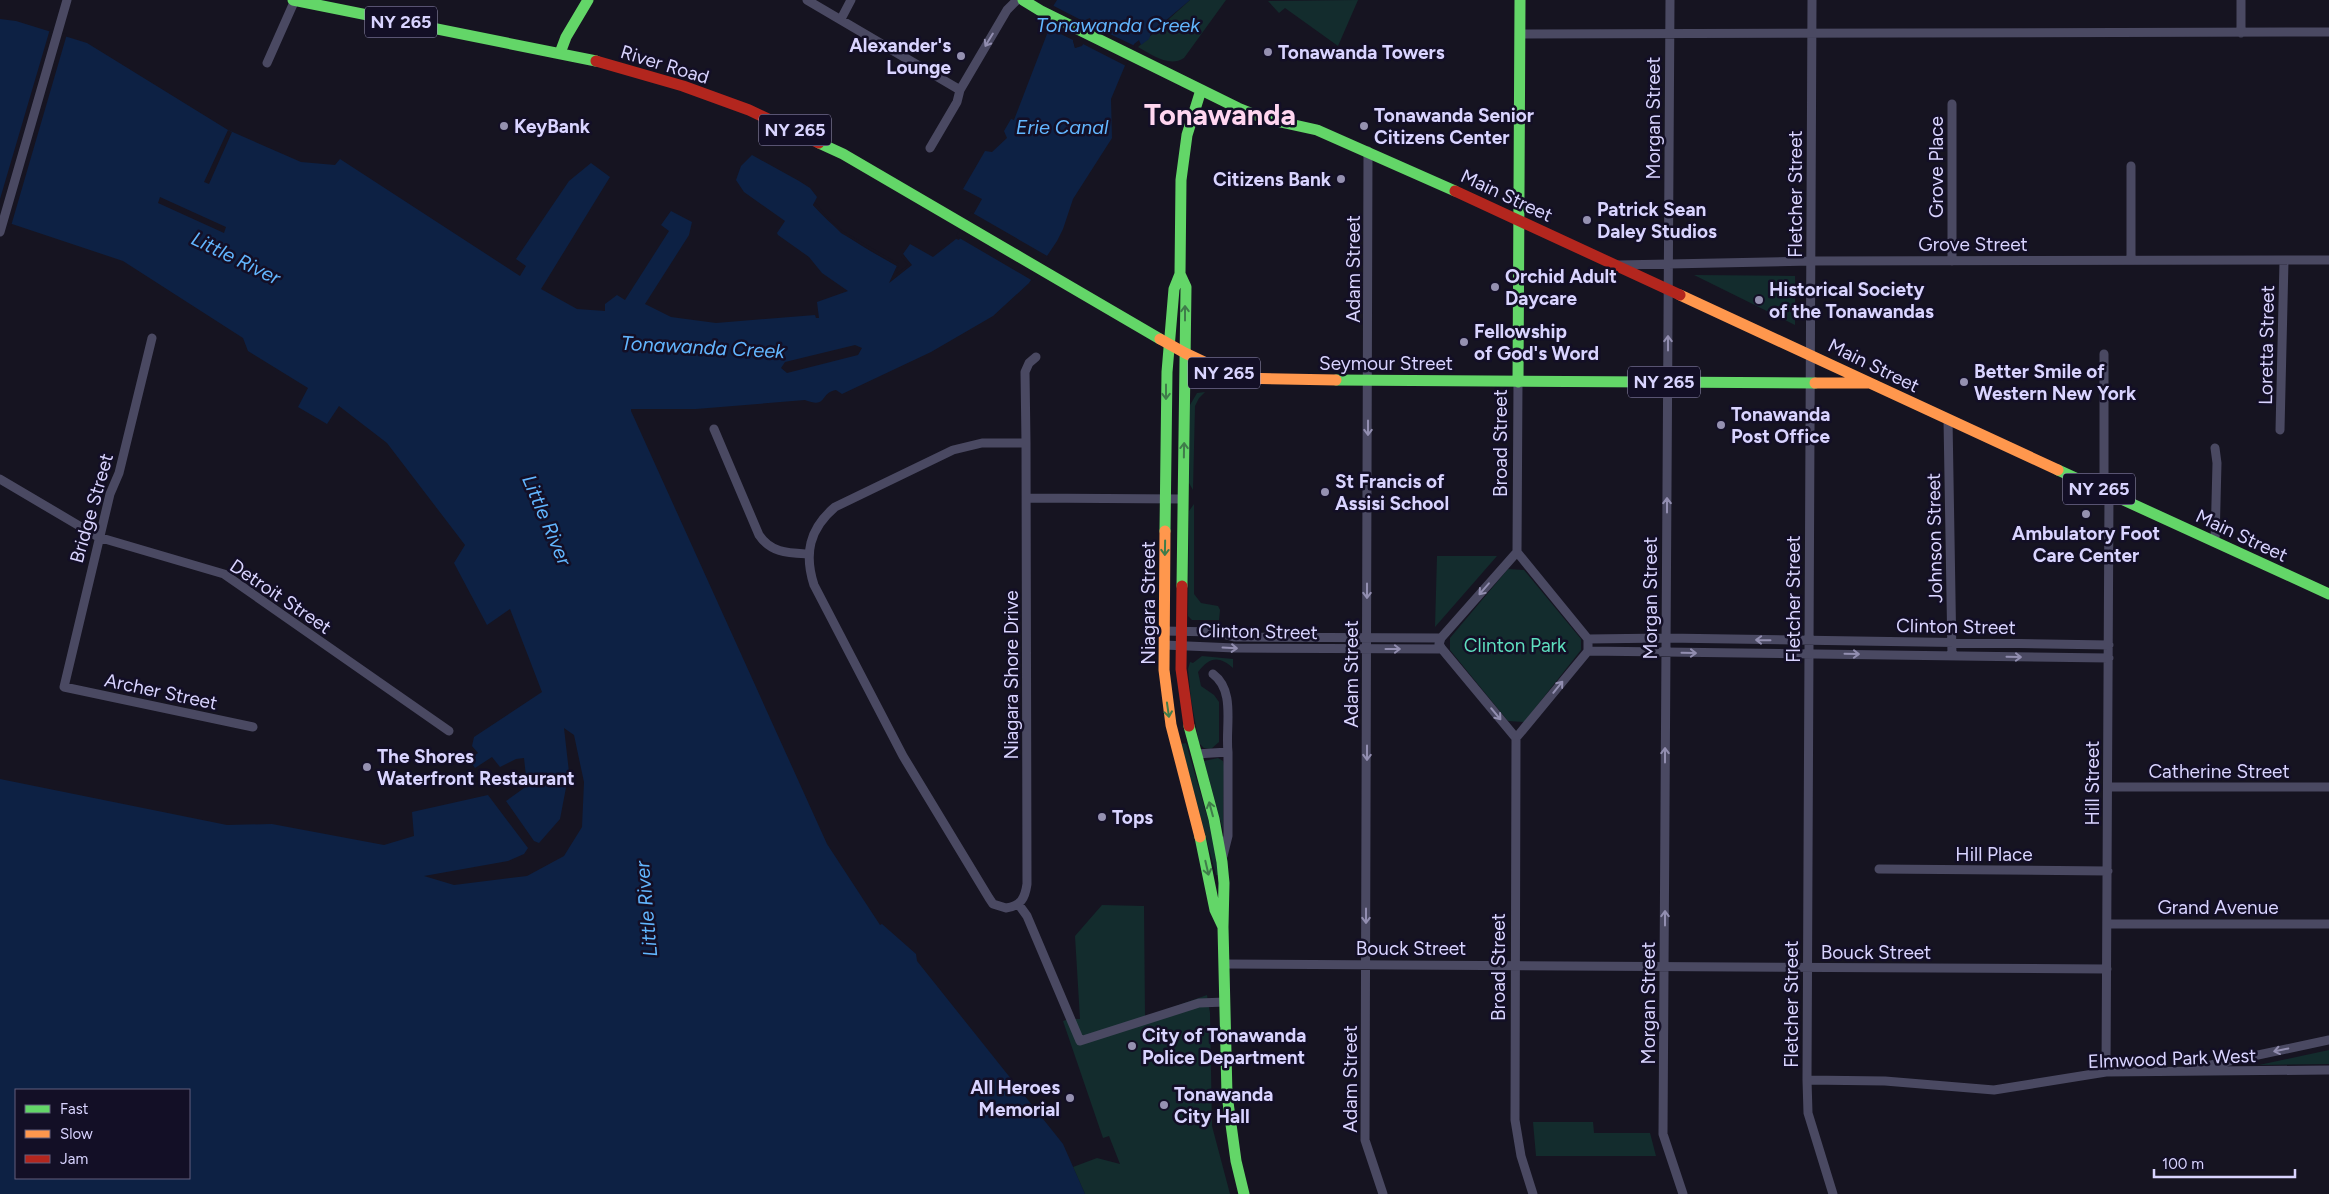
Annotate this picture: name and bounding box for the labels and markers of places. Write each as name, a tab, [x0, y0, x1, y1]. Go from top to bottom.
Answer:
place label: Alexander's Lounge	[849, 34, 951, 79]
place label: Tonawanda Towers	[1278, 41, 1445, 64]
marker: Tonawanda Towers	[1262, 46, 1274, 58]
marker: Alexander's Lounge	[955, 50, 967, 62]
place label: Tonawanda Senior Citizens Center	[1374, 104, 1534, 149]
place label: KeyBank	[514, 115, 591, 138]
marker: KeyBank	[498, 120, 510, 132]
marker: Tonawanda Senior Citizens Center	[1358, 120, 1370, 132]
place label: Citizens Bank	[1213, 168, 1332, 191]
marker: Citizens Bank	[1335, 173, 1347, 185]
place label: Patrick Sean Daley Studios	[1597, 198, 1717, 243]
marker: Patrick Sean Daley Studios	[1581, 214, 1593, 226]
place label: Orchid Adult Daycare	[1505, 265, 1617, 310]
place label: Historical Society of the Tonawandas	[1769, 278, 1934, 323]
marker: Orchid Adult Daycare	[1489, 281, 1501, 293]
marker: Historical Society of the Tonawandas	[1753, 294, 1765, 306]
place label: Fellowship of God's Word	[1474, 320, 1599, 365]
marker: Fellowship of God's Word	[1458, 336, 1470, 348]
place label: Better Smile of Western New York	[1974, 360, 2137, 405]
marker: Better Smile of Western New York	[1958, 376, 1970, 388]
place label: Tonawanda Post Office	[1731, 403, 1831, 448]
marker: Tonawanda Post Office	[1715, 419, 1727, 431]
place label: St Francis of Assisi School	[1335, 470, 1449, 515]
marker: St Francis of Assisi School	[1319, 486, 1331, 498]
marker: Ambulatory Foot Care Center	[2080, 508, 2092, 520]
place label: Ambulatory Foot Care Center	[2012, 522, 2161, 567]
place label: The Shores Waterfront Restaurant	[377, 745, 575, 790]
marker: The Shores Waterfront Restaurant	[361, 761, 373, 773]
place label: Tops	[1112, 806, 1153, 829]
marker: Tops	[1096, 811, 1108, 823]
place label: City of Tonawanda Police Department	[1142, 1024, 1306, 1069]
marker: City of Tonawanda Police Department	[1126, 1040, 1138, 1052]
place label: All Heroes Memorial	[970, 1076, 1060, 1121]
place label: Tonawanda City Hall	[1174, 1083, 1273, 1128]
marker: All Heroes Memorial	[1064, 1092, 1076, 1104]
marker: Tonawanda City Hall	[1158, 1099, 1170, 1111]

